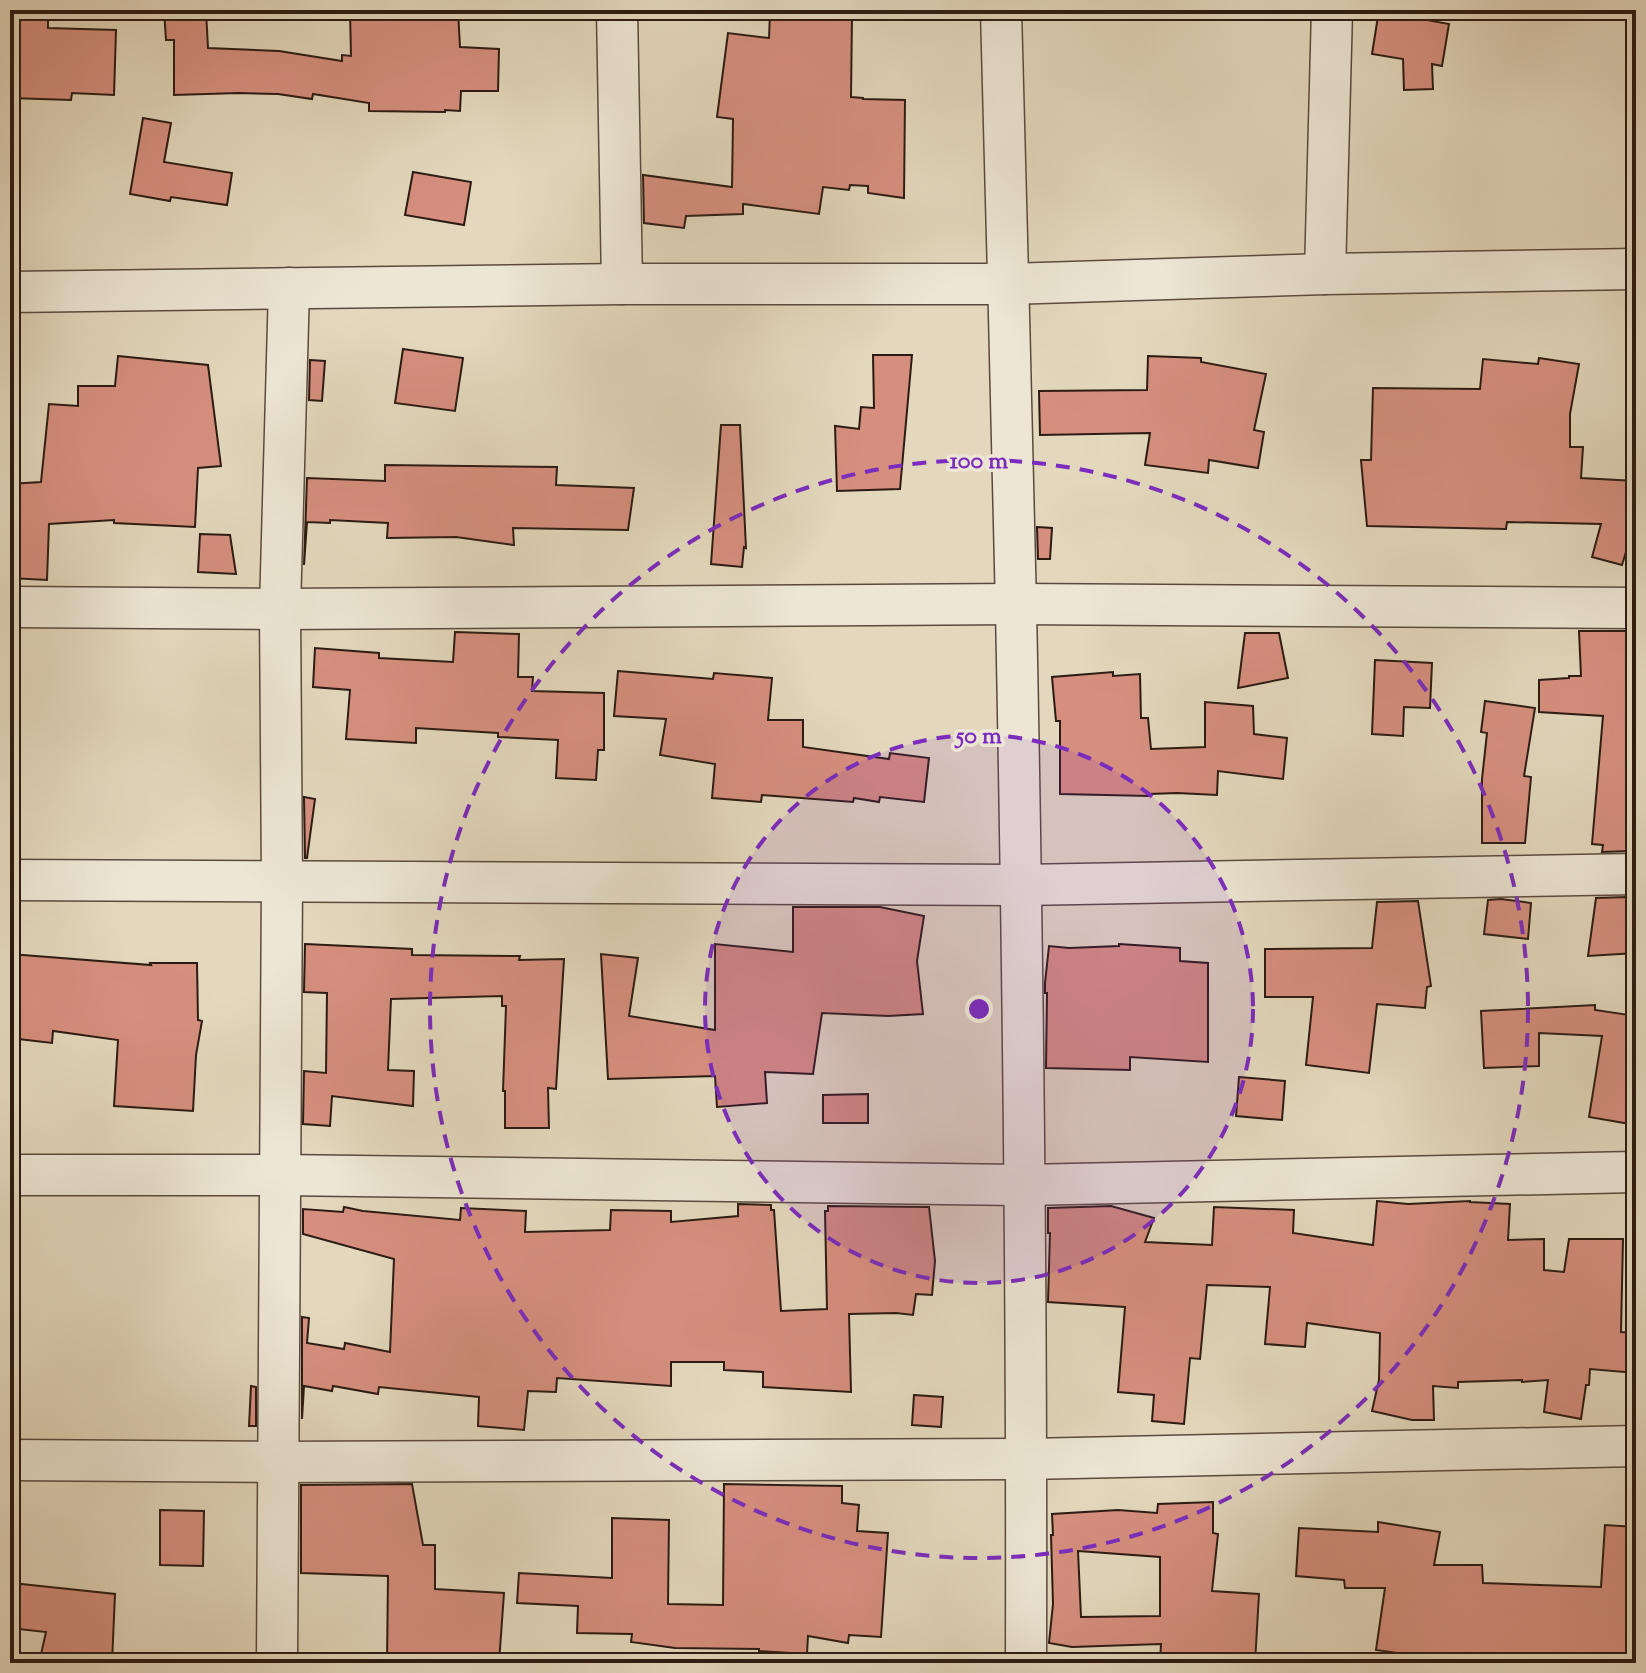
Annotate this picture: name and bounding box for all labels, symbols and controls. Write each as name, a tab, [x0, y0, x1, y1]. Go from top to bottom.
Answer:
text: 100 m	[950, 445, 1008, 479]
text: 50 m	[954, 720, 1002, 754]
centre of rings	[965, 995, 993, 1023]

